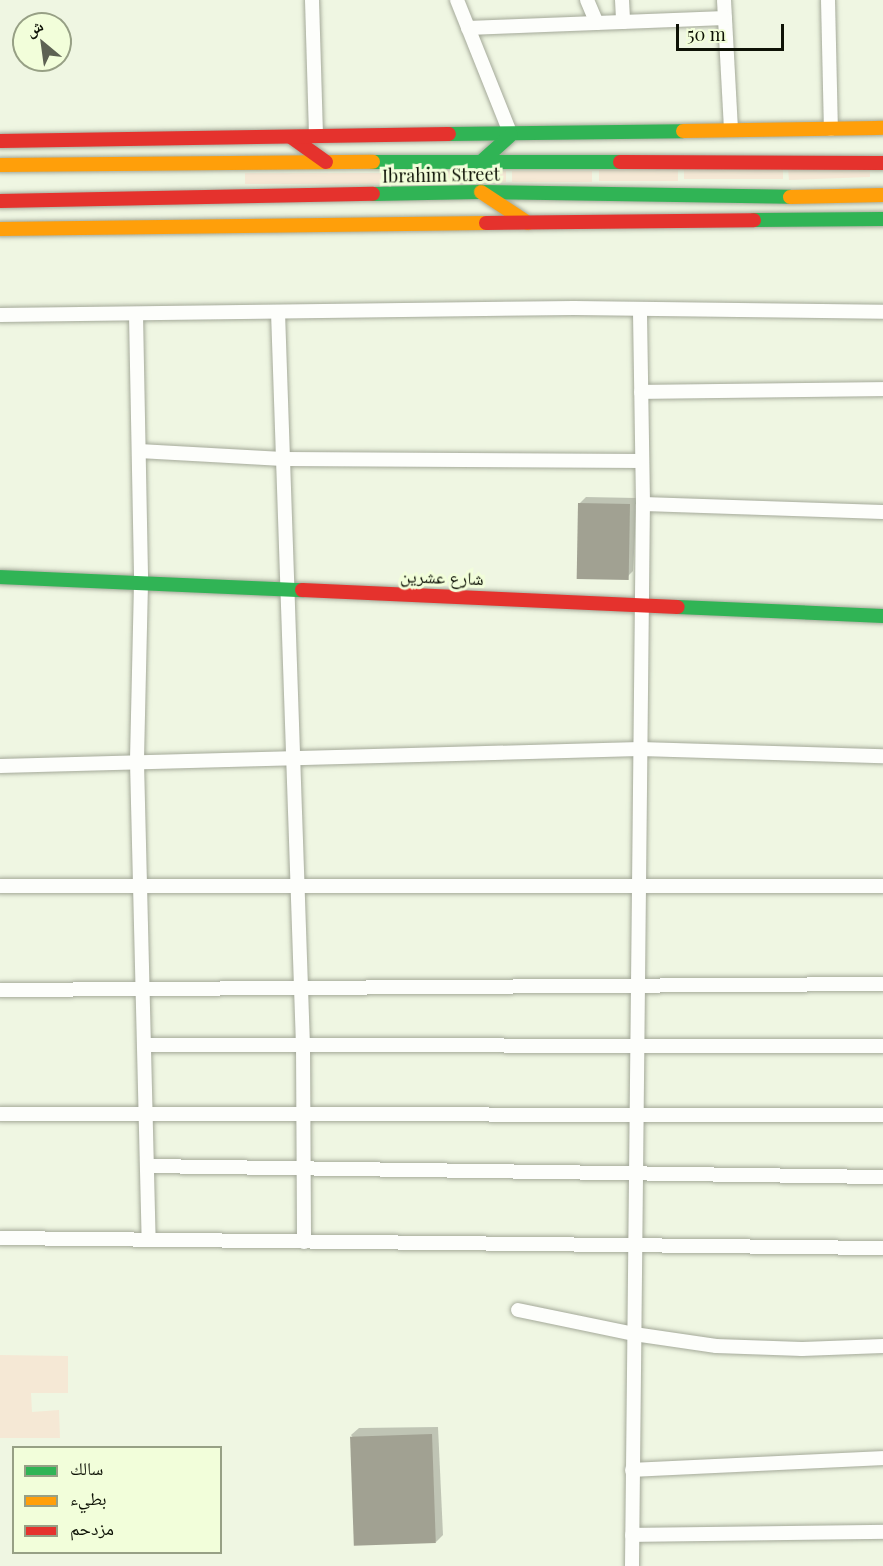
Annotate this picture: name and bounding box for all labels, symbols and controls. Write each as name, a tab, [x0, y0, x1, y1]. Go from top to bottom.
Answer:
north arrow	[12, 12, 72, 72]
scale bar	[679, 12, 787, 50]
text: ش	[21, 14, 47, 41]
text: 50 m	[687, 22, 726, 46]
street label: Ibrahim Street	[382, 163, 500, 187]
street label: شارع عشرين	[400, 565, 484, 589]
legend	[12, 1446, 222, 1554]
text: سالك	[70, 1456, 103, 1480]
text: بطيء	[70, 1486, 107, 1510]
text: مزدحم	[70, 1516, 114, 1540]

